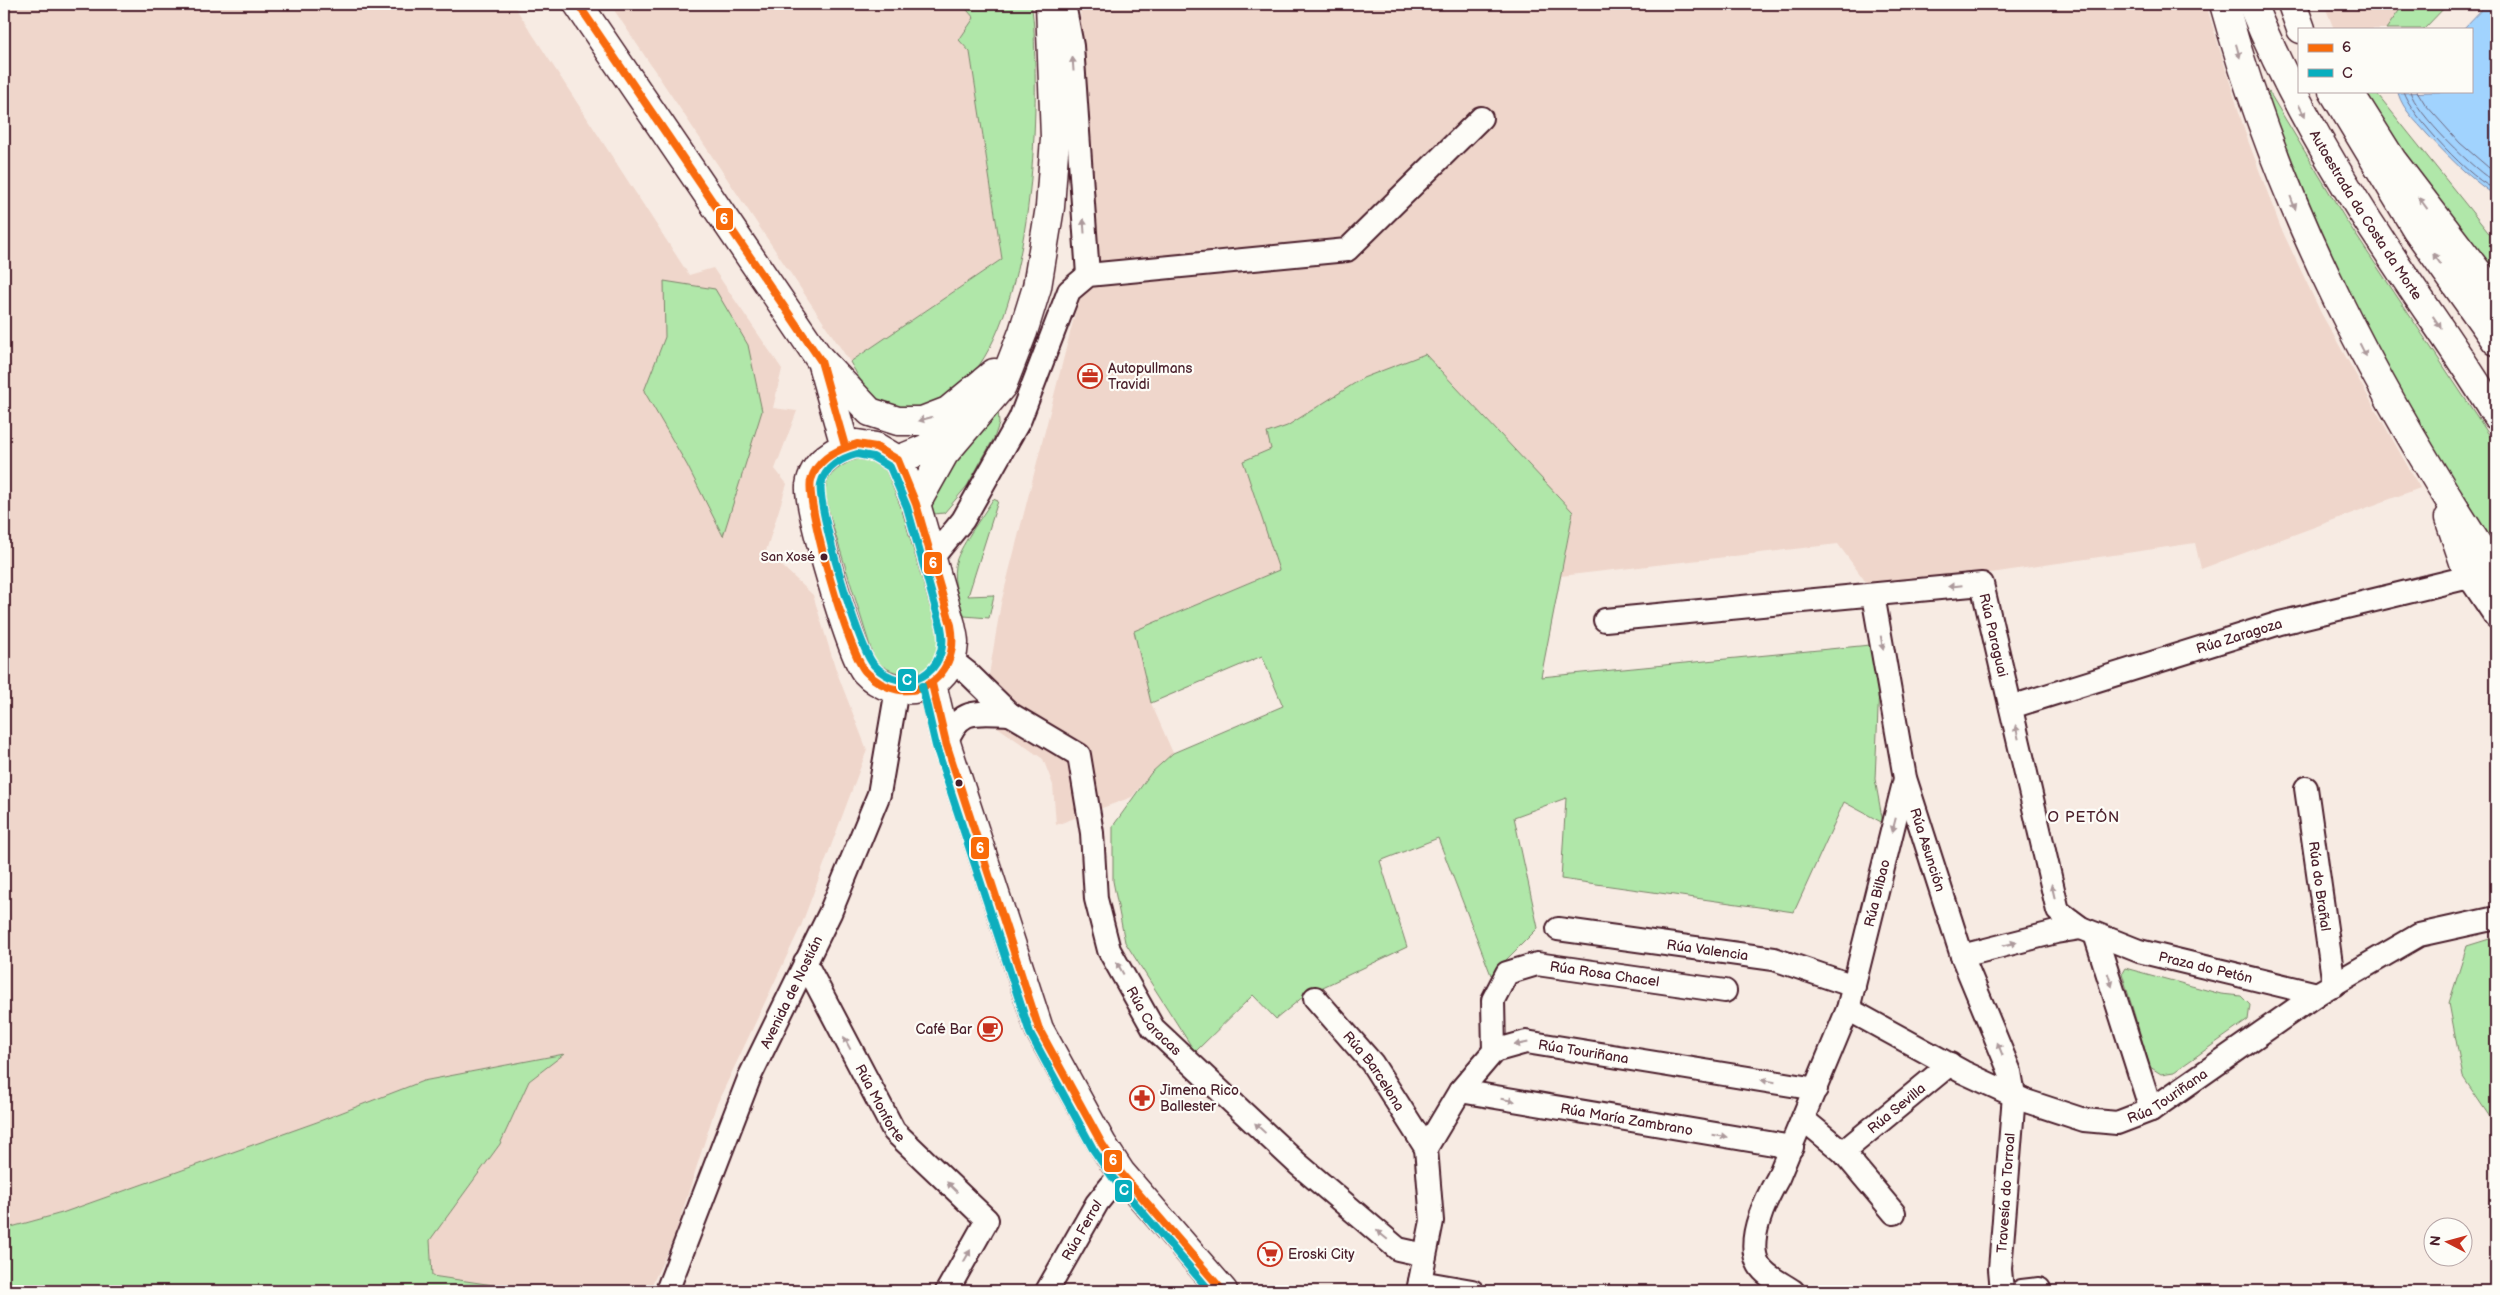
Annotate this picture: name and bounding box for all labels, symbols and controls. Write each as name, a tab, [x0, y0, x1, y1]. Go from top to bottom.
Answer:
legend	[2298, 28, 2472, 92]
text: 6	[2342, 38, 2351, 57]
one-way arrow	[2234, 43, 2242, 58]
one-way arrow	[1069, 56, 1077, 72]
text: C	[2342, 64, 2353, 83]
one-way arrow	[2298, 104, 2306, 119]
street label: Autoestrada da Costa da Morte	[2306, 127, 2426, 303]
one-way arrow	[2289, 196, 2297, 211]
one-way arrow	[2418, 196, 2428, 210]
line badge: 6	[715, 207, 734, 231]
text: 6	[720, 211, 728, 228]
one-way arrow	[1080, 218, 1088, 234]
one-way arrow	[2432, 253, 2443, 266]
one-way arrow	[2432, 315, 2442, 329]
one-way arrow	[2359, 343, 2367, 357]
place label: Autopullmans Travidi	[1108, 360, 1192, 393]
office icon: Autopullmans Travidi	[1077, 363, 1103, 389]
one-way arrow	[918, 415, 933, 423]
place label: San Xosé	[761, 549, 815, 565]
line badge: 6	[923, 551, 943, 575]
marker: San Xosé	[819, 552, 829, 562]
text: 6	[929, 555, 937, 572]
one-way arrow	[1947, 582, 1963, 590]
street label: Rúa Paraguai	[1976, 591, 2012, 678]
street label: Rúa Zaragoza	[2194, 614, 2284, 657]
one-way arrow	[1878, 635, 1886, 651]
line badge: C	[897, 668, 917, 692]
text: C	[902, 672, 912, 689]
one-way arrow	[2013, 725, 2021, 740]
unlabelled marker	[954, 778, 964, 788]
street label: Rúa Asunción	[1907, 806, 1949, 894]
district label: O PETÓN	[2048, 808, 2120, 827]
one-way arrow	[1889, 818, 1897, 833]
line badge: 6	[970, 836, 990, 860]
text: 6	[976, 840, 984, 857]
street label: Rúa do Brañal	[2305, 840, 2335, 932]
street label: Rúa Bilbao	[1860, 857, 1893, 929]
one-way arrow	[2049, 883, 2057, 898]
street label: Avenida de Nostián	[756, 933, 826, 1051]
street label: Rúa Valencia	[1666, 936, 1750, 964]
one-way arrow	[2002, 939, 2017, 947]
street label: Praza do Petón	[2157, 948, 2254, 987]
street label: Rúa Rosa Chacel	[1549, 957, 1660, 990]
one-way arrow	[1115, 962, 1124, 975]
one-way arrow	[2106, 973, 2114, 988]
street label: Rúa Caracas	[1123, 984, 1185, 1059]
cafe icon: Café Bar	[977, 1016, 1003, 1042]
place label: Café Bar	[916, 1021, 973, 1038]
street label: Rúa Barcelona	[1340, 1028, 1409, 1114]
one-way arrow	[843, 1035, 851, 1050]
street label: Rúa Touriñana	[1537, 1036, 1630, 1067]
one-way arrow	[1513, 1040, 1528, 1048]
one-way arrow	[1996, 1042, 2004, 1056]
street label: Rúa Monforte	[852, 1061, 909, 1146]
street label: Rúa Touriñana	[2125, 1065, 2211, 1127]
one-way arrow	[1759, 1076, 1775, 1084]
street label: Rúa Sevilla	[1864, 1079, 1929, 1137]
place label: Jimena Rico Ballester	[1160, 1082, 1239, 1115]
pharmacy icon: Jimena Rico Ballester	[1129, 1085, 1155, 1111]
one-way arrow	[1501, 1096, 1517, 1104]
street label: Rúa María Zambrano	[1559, 1100, 1694, 1139]
one-way arrow	[1254, 1122, 1266, 1134]
one-way arrow	[1713, 1132, 1729, 1140]
street label: Travesía do Torroal	[1993, 1132, 2019, 1254]
line badge: 6	[1103, 1149, 1123, 1173]
text: 6	[1109, 1152, 1117, 1169]
line badge: C	[1114, 1179, 1133, 1203]
one-way arrow	[946, 1181, 958, 1193]
text: C	[1119, 1182, 1129, 1199]
street label: Rúa Ferrol	[1058, 1196, 1105, 1263]
north arrow	[2422, 1218, 2472, 1268]
one-way arrow	[1376, 1230, 1389, 1241]
text: N	[2427, 1235, 2445, 1247]
supermarket icon: Eroski City	[1257, 1241, 1283, 1267]
place label: Eroski City	[1288, 1246, 1355, 1263]
one-way arrow	[963, 1248, 971, 1263]

